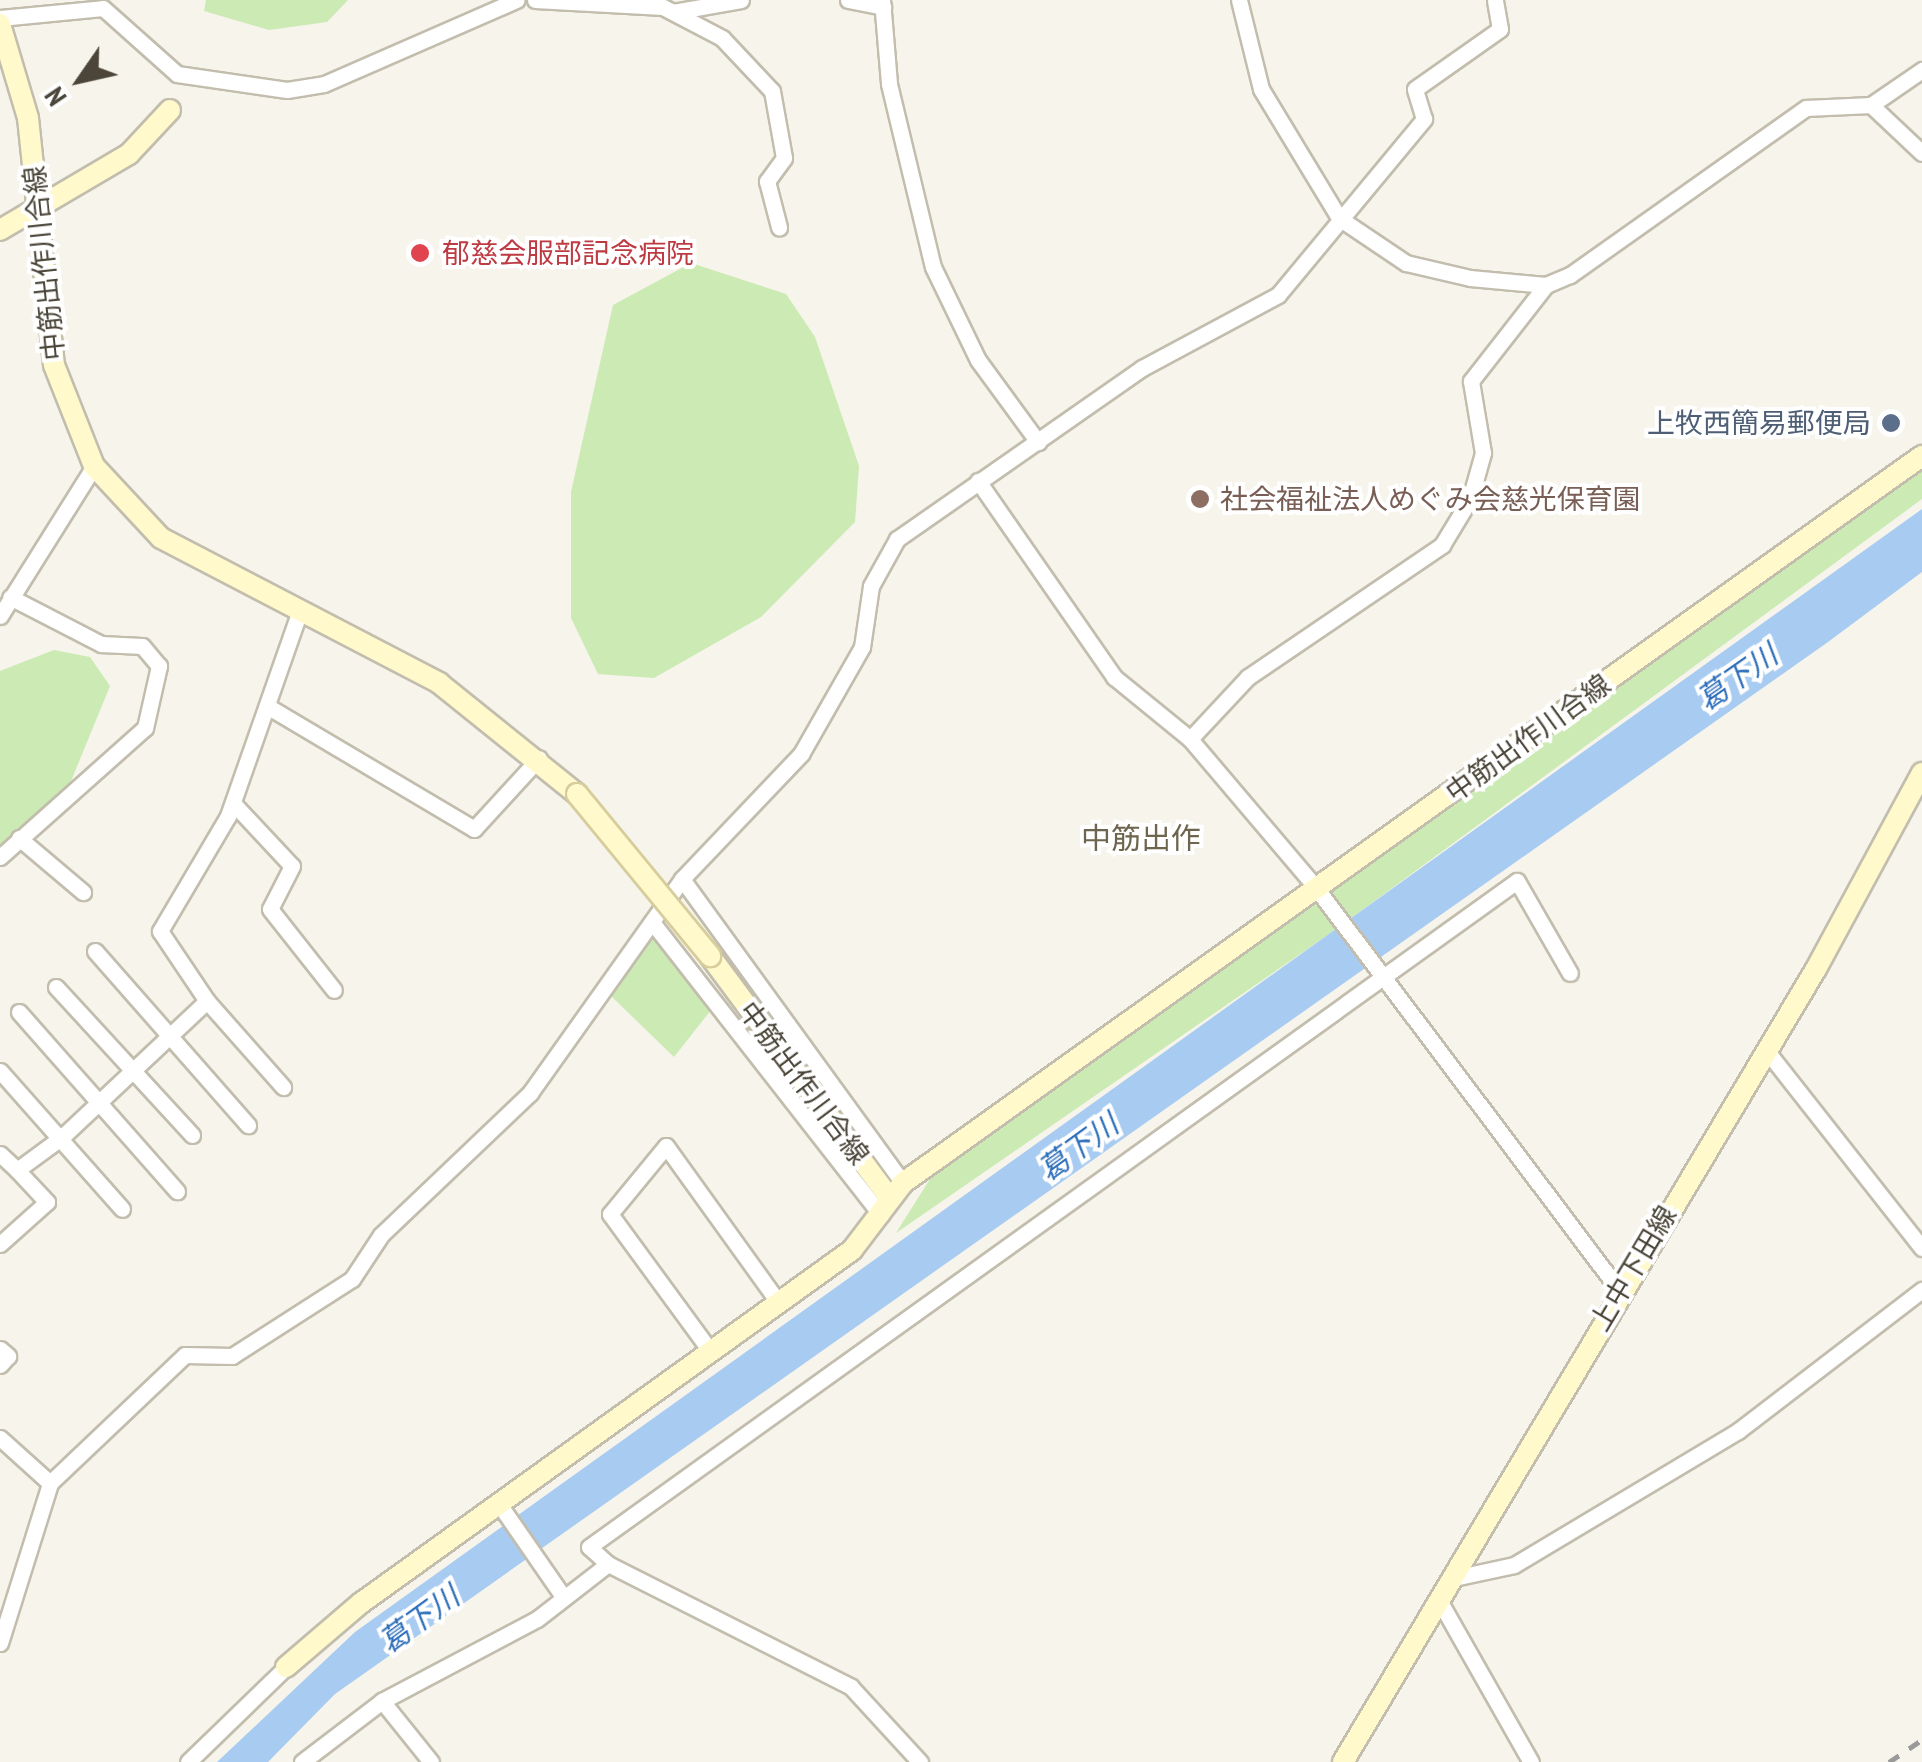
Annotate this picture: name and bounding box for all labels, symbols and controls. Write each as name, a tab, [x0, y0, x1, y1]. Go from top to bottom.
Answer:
north arrow	[30, 30, 130, 130]
text: N	[35, 80, 74, 114]
street label: 中筋出作川合線	[17, 164, 71, 362]
place label: 郁慈会服部記念病院	[442, 236, 694, 270]
marker: 郁慈会服部記念病院	[407, 240, 433, 266]
place label: 上牧西簡易郵便局	[1647, 406, 1871, 440]
marker: 上牧西簡易郵便局	[1880, 412, 1902, 434]
place label: 社会福祉法人めぐみ会慈光保育園	[1220, 482, 1640, 516]
marker: 社会福祉法人めぐみ会慈光保育園	[1189, 488, 1211, 510]
water label: 葛下川	[1690, 636, 1784, 718]
street label: 中筋出作川合線	[1439, 667, 1617, 809]
district label: 中筋出作	[1081, 820, 1201, 856]
street label: 中筋出作川合線	[732, 995, 876, 1171]
water label: 葛下川	[1031, 1106, 1125, 1188]
street label: 上中下田線	[1583, 1199, 1683, 1337]
water label: 葛下川	[372, 1578, 466, 1660]

